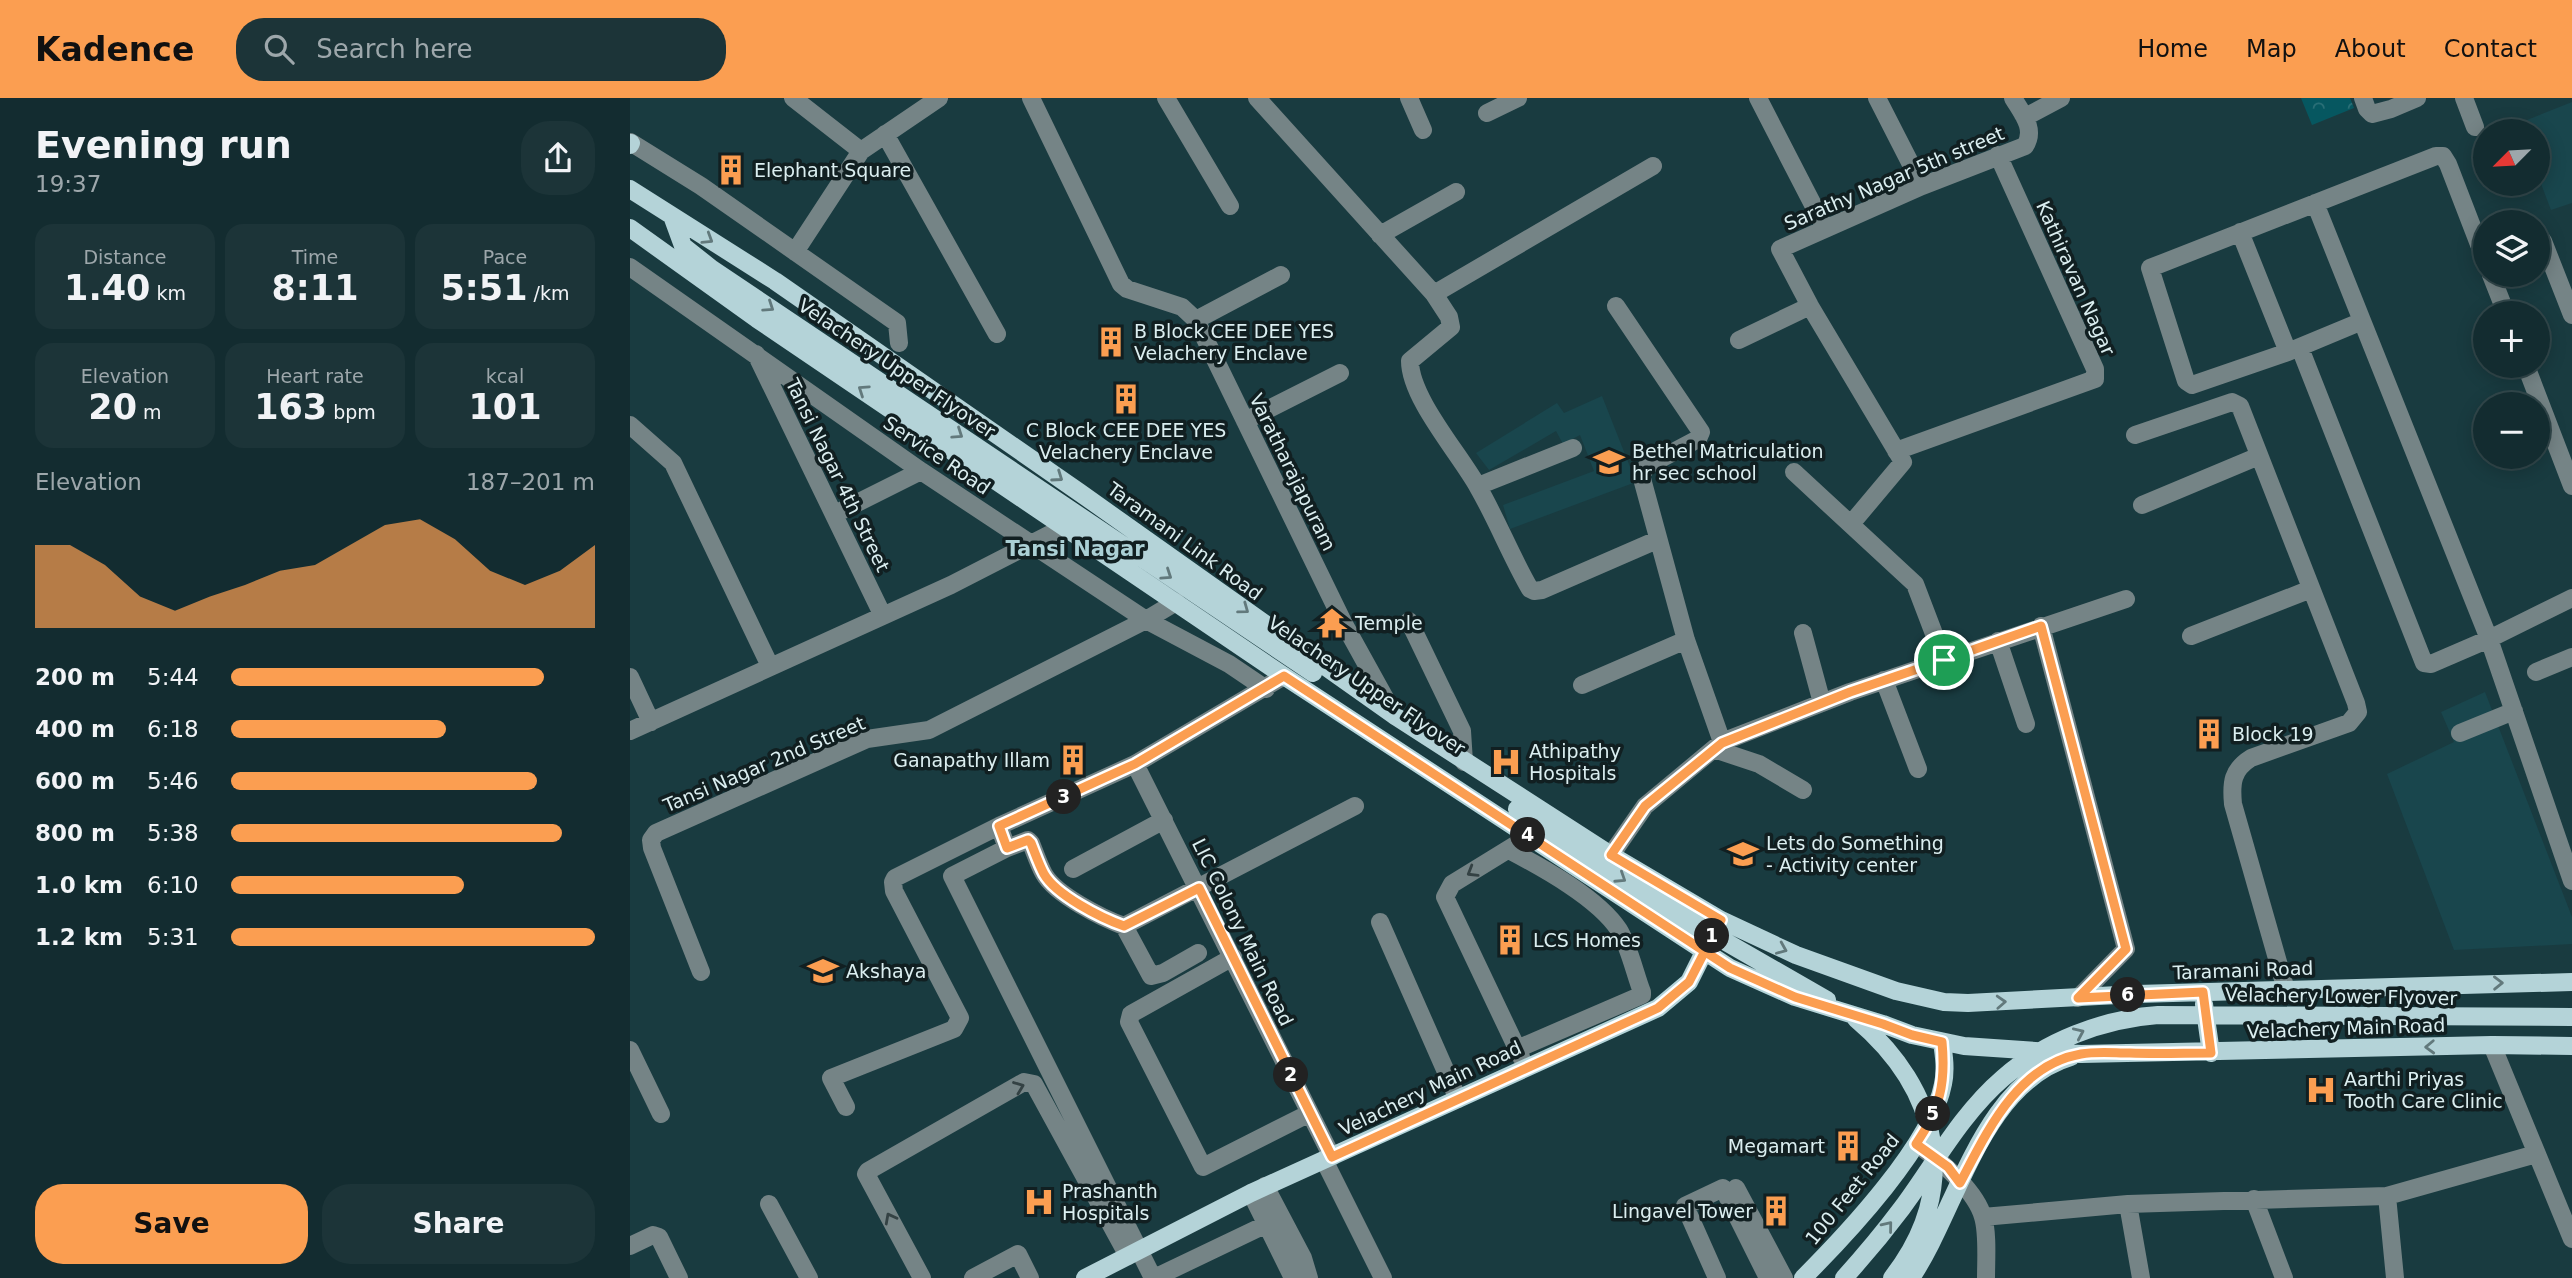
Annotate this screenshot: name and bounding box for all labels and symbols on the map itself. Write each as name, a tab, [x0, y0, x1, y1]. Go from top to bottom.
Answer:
north arrow	[2473, 119, 2550, 196]
street label: Sarathy Nagar 5th street	[1781, 122, 2007, 234]
building icon: Elephant Square	[714, 153, 748, 187]
place label: Elephant Square	[754, 159, 911, 181]
street label: Kathiravan Nagar	[2032, 198, 2120, 359]
one-way arrow	[701, 231, 714, 244]
street label: Velachery Upper Flyover	[794, 294, 1000, 442]
one-way arrow	[761, 299, 774, 312]
place label: B Block CEE DEE YES Velachery Enclave	[1134, 320, 1334, 364]
building icon: B Block CEE DEE YES Velachery Enclave	[1094, 325, 1128, 359]
street label: Tansi Nagar 4th Street	[781, 374, 894, 575]
building icon: C Block CEE DEE YES Velachery Enclave	[1109, 382, 1143, 416]
one-way arrow	[858, 386, 871, 398]
street label: Varatharajapuram	[1245, 390, 1341, 554]
street label: Service Road	[879, 411, 995, 499]
place label: C Block CEE DEE YES Velachery Enclave	[1026, 419, 1226, 463]
one-way arrow	[950, 426, 963, 439]
place label: Bethel Matriculation hr sec school	[1632, 440, 1824, 484]
school or university icon: Bethel Matriculation hr sec school	[1592, 445, 1626, 479]
one-way arrow	[1050, 469, 1063, 481]
street label: Taramani Link Road	[1103, 477, 1267, 604]
district label: Tansi Nagar	[1005, 537, 1145, 561]
one-way arrow	[1159, 567, 1172, 579]
one-way arrow	[1236, 601, 1249, 613]
temple icon: Temple	[1315, 606, 1349, 640]
street label: Velachery Upper Flyover	[1264, 611, 1470, 759]
place label: Temple	[1354, 612, 1423, 634]
pin	[1914, 630, 1974, 690]
street label: Tansi Nagar 2nd Street	[659, 712, 868, 817]
building icon: Block 19	[2192, 717, 2226, 751]
place label: Block 19	[2232, 723, 2314, 745]
place label: Athipathy Hospitals	[1529, 740, 1621, 784]
building icon: Ganapathy Illam	[1056, 743, 1090, 777]
hospital icon: Athipathy Hospitals	[1489, 745, 1523, 779]
place label: Ganapathy Illam	[893, 749, 1050, 771]
pin: 3	[1046, 780, 1082, 814]
pin: 4	[1510, 818, 1546, 852]
place label: Lets do Something - Activity center	[1766, 832, 1944, 876]
street label: LIC Colony Main Road	[1188, 835, 1298, 1029]
school or university icon: Lets do Something - Activity center	[1726, 837, 1760, 871]
one-way arrow	[1466, 864, 1479, 877]
one-way arrow	[1613, 870, 1626, 882]
pin: 1	[1694, 918, 1730, 954]
building icon: LCS Homes	[1493, 923, 1527, 957]
place label: LCS Homes	[1533, 929, 1641, 951]
one-way arrow	[1775, 941, 1788, 955]
school or university icon: Akshaya	[806, 954, 840, 988]
street label: Taramani Road	[2171, 957, 2314, 983]
place label: Akshaya	[846, 960, 926, 982]
one-way arrow	[2492, 976, 2503, 991]
pin: 6	[2110, 978, 2146, 1012]
street label: Velachery Lower Flyover	[2225, 983, 2457, 1009]
one-way arrow	[1996, 994, 2007, 1009]
street label: Velachery Main Road	[2246, 1014, 2446, 1042]
one-way arrow	[2072, 1028, 2084, 1042]
street label: Velachery Main Road	[1335, 1036, 1525, 1140]
one-way arrow	[2425, 1039, 2436, 1054]
pin: 2	[1274, 1058, 1308, 1093]
place label: Aarthi Priyas Tooth Care Clinic	[2343, 1068, 2503, 1112]
hospital icon: Aarthi Priyas Tooth Care Clinic	[2304, 1073, 2338, 1107]
one-way arrow	[1012, 1081, 1024, 1095]
pin: 5	[1916, 1096, 1950, 1132]
street label: 100 Feet Road	[1800, 1129, 1904, 1249]
building icon: Megamart	[1831, 1129, 1865, 1163]
place label: Megamart	[1728, 1135, 1825, 1157]
place label: Prashanth Hospitals	[1062, 1180, 1158, 1224]
hospital icon: Prashanth Hospitals	[1022, 1185, 1056, 1219]
building icon: Lingavel Tower	[1759, 1194, 1793, 1228]
place label: Lingavel Tower	[1612, 1200, 1753, 1222]
one-way arrow	[884, 1213, 898, 1225]
one-way arrow	[1879, 1221, 1892, 1233]

